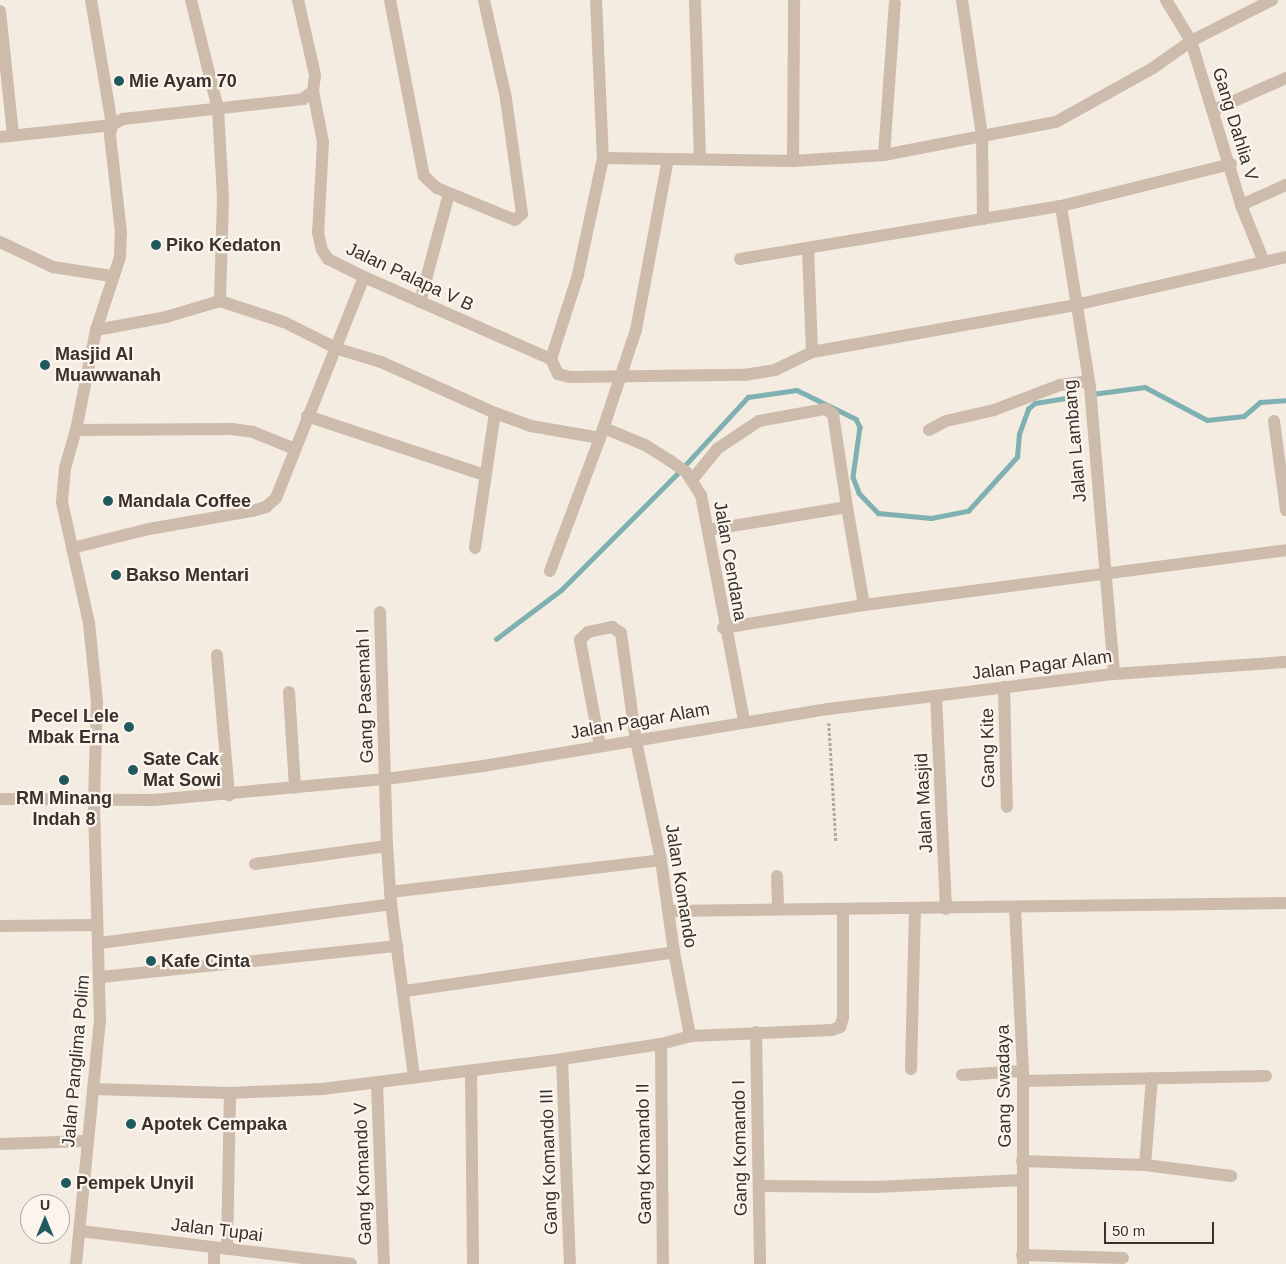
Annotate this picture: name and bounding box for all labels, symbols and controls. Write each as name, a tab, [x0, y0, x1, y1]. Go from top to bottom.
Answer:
street label: Gang Dahlia V	[1208, 65, 1262, 183]
place label: Mie Ayam 70	[129, 70, 237, 92]
marker: Mie Ayam 70	[113, 75, 125, 87]
place label: Piko Kedaton	[166, 234, 281, 256]
street label: Jalan Palapa V B	[343, 238, 477, 316]
marker: Piko Kedaton	[150, 239, 162, 251]
place label: Masjid Al Muawwanah	[55, 344, 161, 386]
marker: Masjid Al Muawwanah	[39, 359, 51, 371]
street label: Jalan Lambang	[1059, 379, 1091, 503]
place label: Mandala Coffee	[118, 490, 251, 512]
marker: Mandala Coffee	[102, 495, 114, 507]
street label: Jalan Cendana	[709, 499, 751, 623]
place label: Bakso Mentari	[126, 564, 249, 586]
marker: Bakso Mentari	[110, 569, 122, 581]
street label: Gang Pasemah I	[352, 628, 378, 764]
street label: Jalan Pagar Alam	[970, 646, 1114, 684]
street label: Jalan Pagar Alam	[568, 698, 712, 744]
place label: Pecel Lele Mbak Erna	[28, 706, 119, 749]
street label: Gang Kite	[977, 708, 999, 788]
marker: Pecel Lele Mbak Erna	[123, 721, 135, 733]
place label: Sate Cak Mat Sowi	[143, 749, 221, 792]
street label: Jalan Masjid	[911, 752, 937, 854]
marker: Sate Cak Mat Sowi	[127, 764, 139, 776]
marker: RM Minang Indah 8	[58, 774, 70, 786]
place label: RM Minang Indah 8	[16, 788, 112, 831]
street label: Jalan Komando	[661, 823, 701, 949]
place label: Kafe Cinta	[161, 950, 250, 972]
marker: Kafe Cinta	[145, 955, 157, 967]
street label: Jalan Panglima Polim	[58, 974, 94, 1148]
street label: Gang Swadaya	[992, 1024, 1016, 1148]
street label: Gang Komando I	[728, 1080, 752, 1216]
street label: Gang Komando II	[632, 1083, 656, 1225]
street label: Gang Komando III	[536, 1089, 562, 1235]
street label: Gang Komando V	[350, 1102, 376, 1246]
place label: Apotek Cempaka	[141, 1113, 287, 1135]
marker: Apotek Cempaka	[125, 1118, 137, 1130]
place label: Pempek Unyil	[76, 1172, 194, 1194]
marker: Pempek Unyil	[60, 1177, 72, 1189]
north arrow	[20, 1194, 70, 1244]
text: U	[40, 1197, 50, 1213]
scale bar	[1106, 1212, 1216, 1244]
street label: Jalan Tupai	[170, 1214, 264, 1246]
text: 50 m	[1112, 1222, 1145, 1239]

